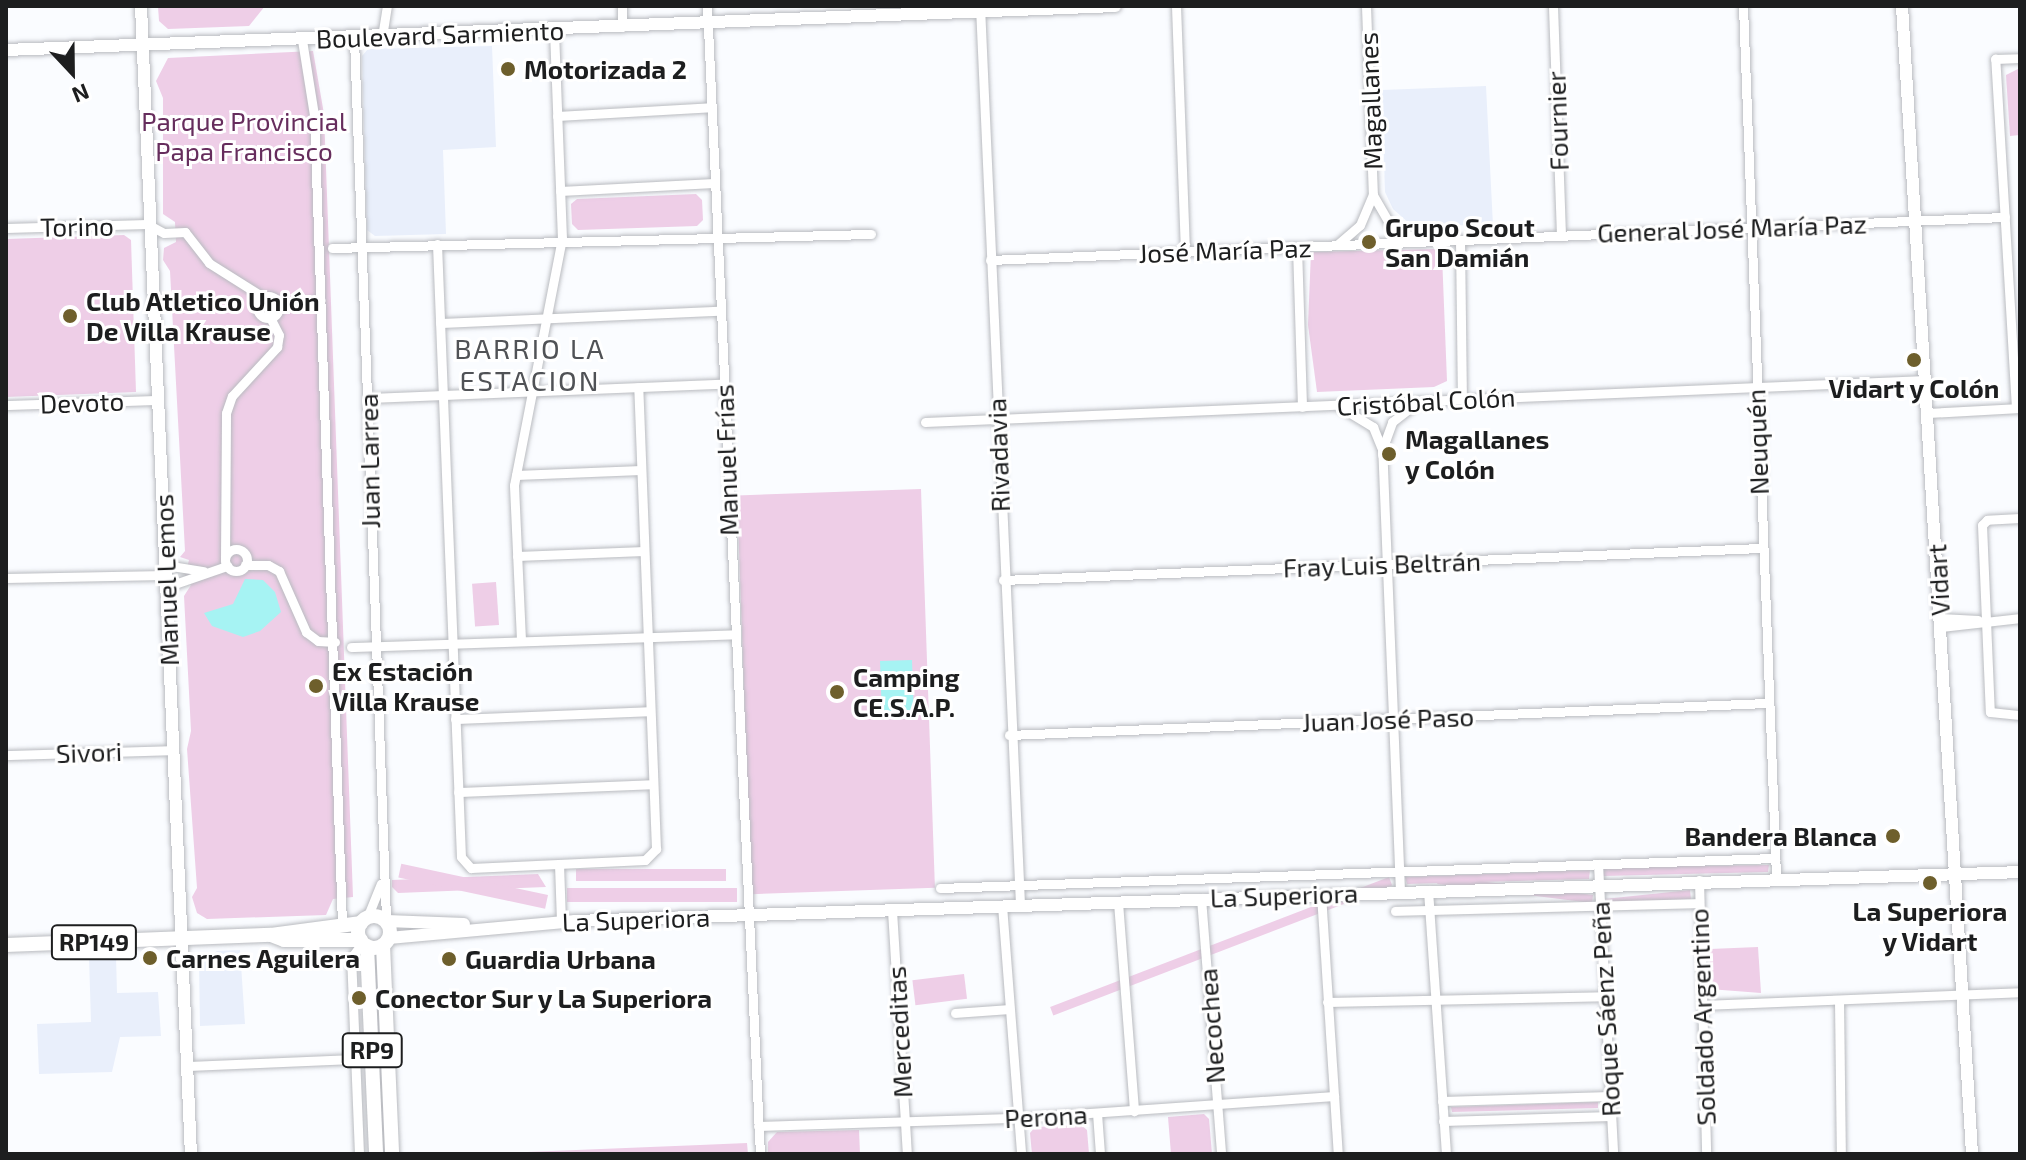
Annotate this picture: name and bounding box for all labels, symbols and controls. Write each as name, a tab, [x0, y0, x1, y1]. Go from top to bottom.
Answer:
street label: Boulevard Sarmiento	[315, 14, 565, 54]
north arrow	[32, 32, 112, 112]
street label: Magallanes	[1352, 32, 1388, 170]
place label: Motorizada 2	[524, 53, 687, 85]
marker: Motorizada 2	[499, 60, 517, 78]
street label: Fournier	[1540, 71, 1574, 171]
text: N	[69, 79, 93, 109]
park label: Parque Provincial Papa Francisco	[141, 105, 347, 166]
street label: General José María Paz	[1596, 208, 1868, 248]
street label: Torino	[40, 210, 114, 242]
place label: Grupo Scout San Damián	[1385, 211, 1535, 272]
street label: José María Paz	[1138, 231, 1312, 269]
marker: Grupo Scout San Damián	[1360, 233, 1378, 251]
place label: Club Atletico Unión De Villa Krause	[86, 285, 320, 346]
marker: Club Atletico Unión De Villa Krause	[61, 307, 79, 325]
district label: BARRIO LA ESTACION	[454, 331, 606, 397]
marker: Vidart y Colón	[1905, 351, 1923, 369]
place label: Vidart y Colón	[1828, 372, 2000, 404]
street label: Cristóbal Colón	[1336, 381, 1516, 421]
street label: Manuel Frías	[708, 383, 744, 537]
street label: Devoto	[39, 385, 125, 419]
street label: Neuquén	[1740, 389, 1774, 495]
street label: Juan Larrea	[352, 393, 386, 529]
street label: Rivadavia	[980, 397, 1016, 513]
place label: Magallanes y Colón	[1405, 423, 1549, 484]
marker: Magallanes y Colón	[1380, 445, 1398, 463]
street label: Manuel Lemos	[147, 493, 185, 667]
street label: Vidart	[1921, 543, 1955, 617]
street label: Fray Luis Beltrán	[1282, 545, 1482, 583]
place label: Ex Estación Villa Krause	[332, 655, 480, 716]
place label: Camping CE.S.A.P.	[853, 661, 960, 722]
marker: Ex Estación Villa Krause	[307, 677, 325, 695]
marker: Camping CE.S.A.P.	[828, 683, 846, 701]
street label: Juan José Paso	[1301, 700, 1475, 738]
street label: Sivori	[55, 735, 123, 769]
place label: Bandera Blanca	[1685, 820, 1877, 852]
marker: Bandera Blanca	[1884, 827, 1902, 845]
marker: La Superiora y Vidart	[1921, 874, 1939, 892]
street label: La Superiora	[1209, 877, 1359, 913]
place label: La Superiora y Vidart	[1853, 895, 2007, 956]
street label: La Superiora	[561, 901, 711, 937]
street label: Roque Sáenz Peña	[1584, 901, 1626, 1117]
street label: Soldado Argentino	[1683, 908, 1721, 1126]
road number: RP149	[50, 922, 138, 962]
place label: Carnes Aguilera	[166, 942, 361, 974]
place label: Guardia Urbana	[465, 943, 656, 975]
marker: Carnes Aguilera	[141, 949, 159, 967]
marker: Guardia Urbana	[440, 950, 458, 968]
street label: Merceditas	[880, 965, 918, 1099]
street label: Necochea	[1191, 967, 1231, 1085]
place label: Conector Sur y La Superiora	[375, 982, 714, 1014]
marker: Conector Sur y La Superiora	[350, 989, 368, 1007]
road number: RP9	[340, 1030, 404, 1070]
street label: Perona	[1004, 1098, 1088, 1134]

